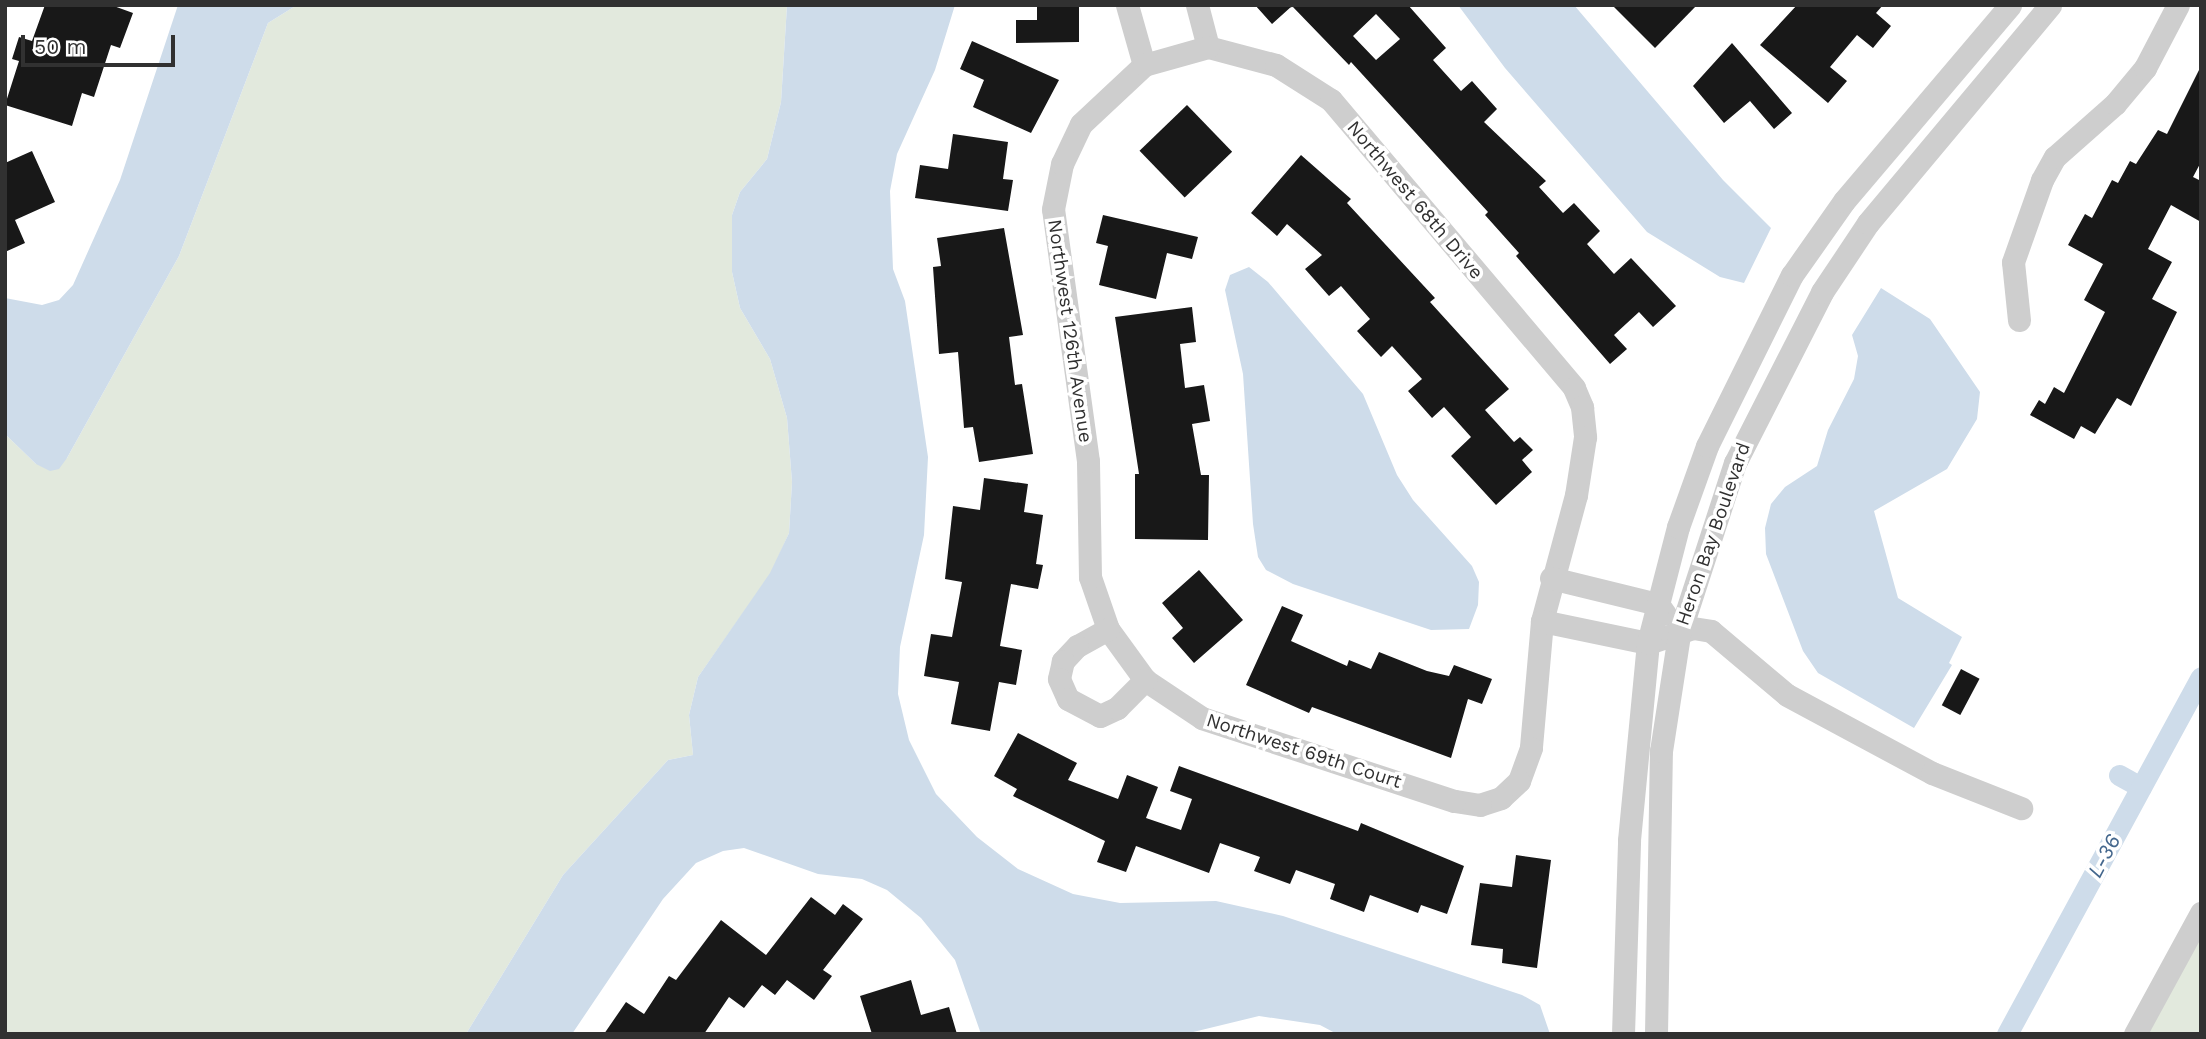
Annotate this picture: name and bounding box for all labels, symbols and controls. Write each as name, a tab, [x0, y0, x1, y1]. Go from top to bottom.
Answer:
scale bar	[24, 21, 178, 65]
text: 50 m	[34, 34, 86, 59]
street label: Northwest 68th Drive	[1342, 116, 1488, 284]
street label: Northwest 126th Avenue	[1043, 217, 1097, 445]
street label: Heron Bay Boulevard	[1671, 439, 1755, 629]
street label: Northwest 69th Court	[1204, 709, 1404, 793]
water label: L-36	[2082, 830, 2126, 882]

